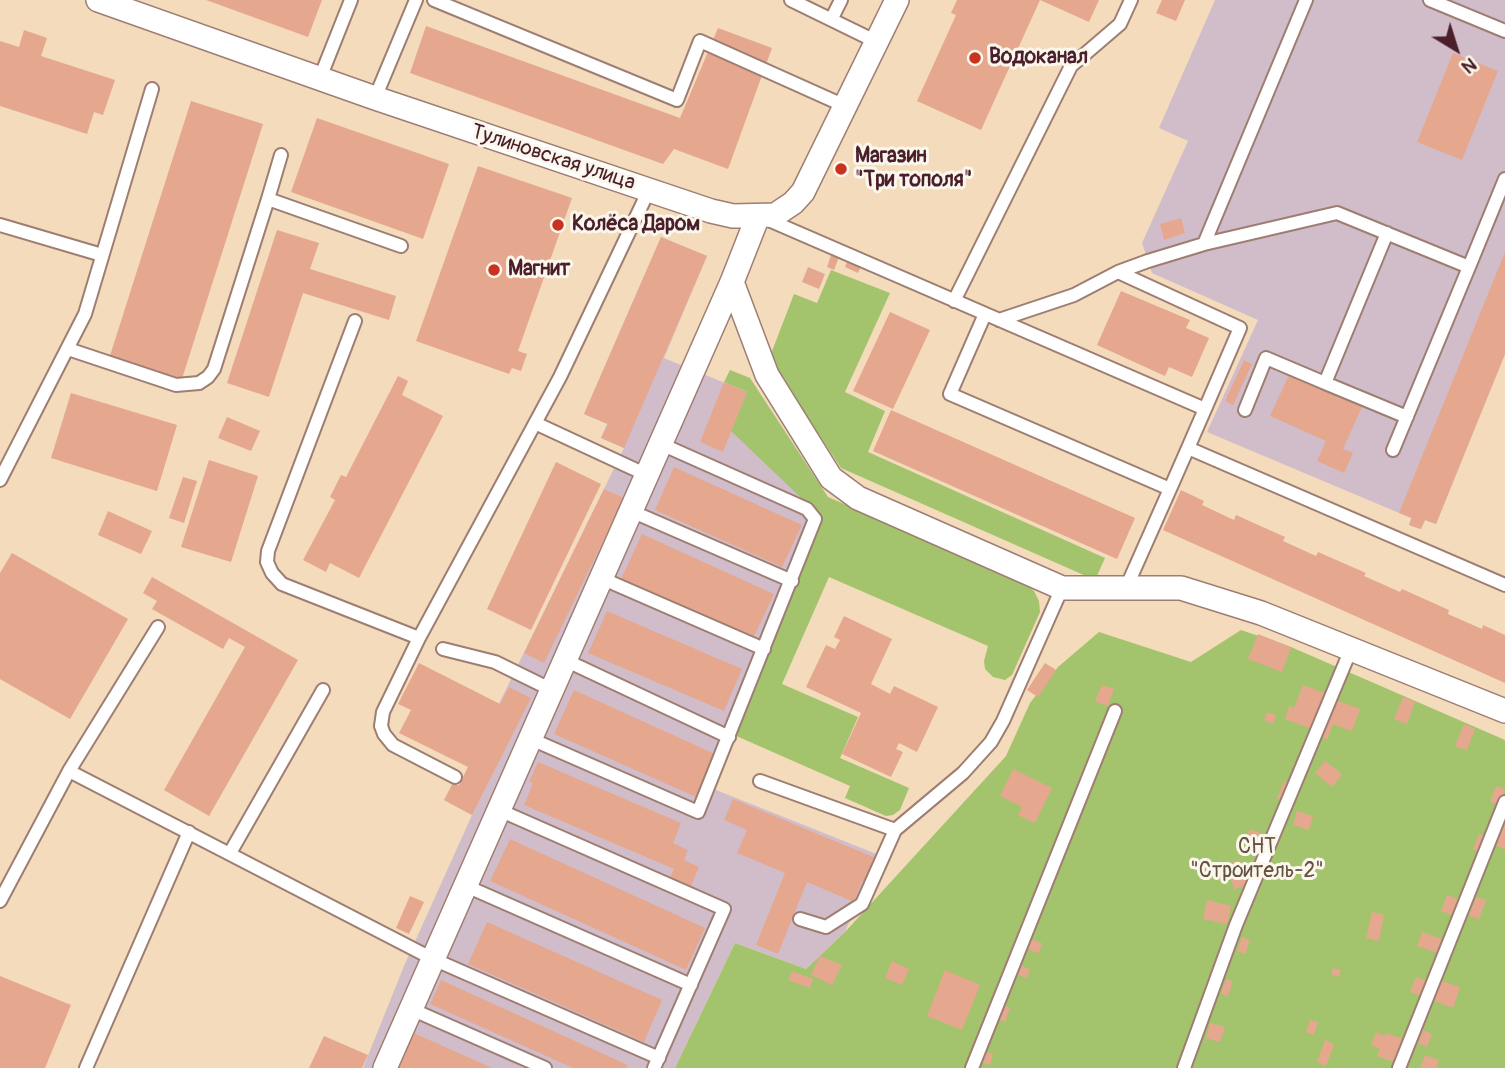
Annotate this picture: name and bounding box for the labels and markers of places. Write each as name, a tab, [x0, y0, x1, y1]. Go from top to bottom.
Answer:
place label: Водоканал	[989, 45, 1088, 71]
marker: Водоканал	[967, 50, 983, 66]
place label: Магазин "Три тополя"	[855, 144, 972, 194]
marker: Магазин "Три тополя"	[833, 161, 849, 177]
place label: Колёса Даром	[572, 212, 700, 238]
marker: Колёса Даром	[550, 217, 566, 233]
place label: Магнит	[508, 257, 570, 283]
marker: Магнит	[486, 262, 502, 278]

